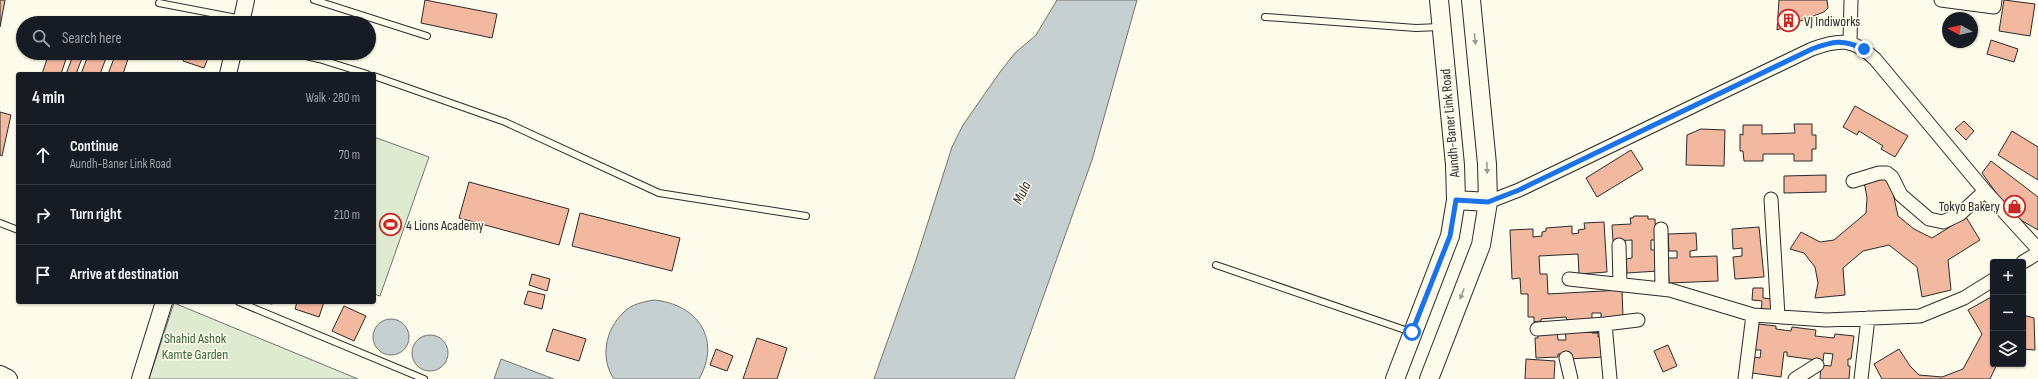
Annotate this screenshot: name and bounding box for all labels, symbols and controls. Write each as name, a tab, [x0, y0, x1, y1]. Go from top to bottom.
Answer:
building icon: VJ Indiworks	[1776, 8, 1802, 34]
north arrow	[1942, 12, 1978, 48]
place label: VJ Indiworks	[1804, 13, 1860, 30]
search box	[16, 16, 376, 60]
icon: search	[30, 27, 52, 49]
text: Search here	[62, 29, 122, 48]
one-way arrow	[1472, 33, 1478, 45]
route end	[1855, 40, 1873, 58]
street label: Aundh-Baner Link Road	[1437, 68, 1463, 179]
text: 4 min	[32, 88, 65, 108]
text: Walk · 280 m	[306, 90, 360, 106]
text: Continue	[70, 137, 119, 156]
icon: ahead	[32, 144, 54, 166]
text: 70 m	[339, 147, 360, 163]
text: Aundh-Baner Link Road	[70, 156, 171, 172]
one-way arrow	[1484, 162, 1490, 175]
water label: Mula	[1008, 178, 1036, 208]
shop icon: Tokyo Bakery	[2002, 193, 2028, 219]
place label: Tokyo Bakery	[1939, 198, 2001, 215]
icon: right	[32, 204, 54, 226]
text: Turn right	[70, 205, 122, 224]
text: 210 m	[334, 207, 360, 223]
sports icon: 4 Lions Academy	[377, 212, 403, 238]
place label: 4 Lions Academy	[406, 217, 484, 234]
map controls	[1990, 259, 2026, 367]
button: +	[1990, 259, 2026, 295]
icon: arrive	[32, 264, 54, 286]
text: Arrive at destination	[70, 265, 179, 284]
one-way arrow	[1458, 289, 1464, 301]
button: −	[1990, 295, 2026, 331]
route start	[1403, 323, 1421, 341]
park label: Shahid Ashok Kamte Garden	[162, 330, 228, 363]
button: layers	[1990, 331, 2026, 367]

